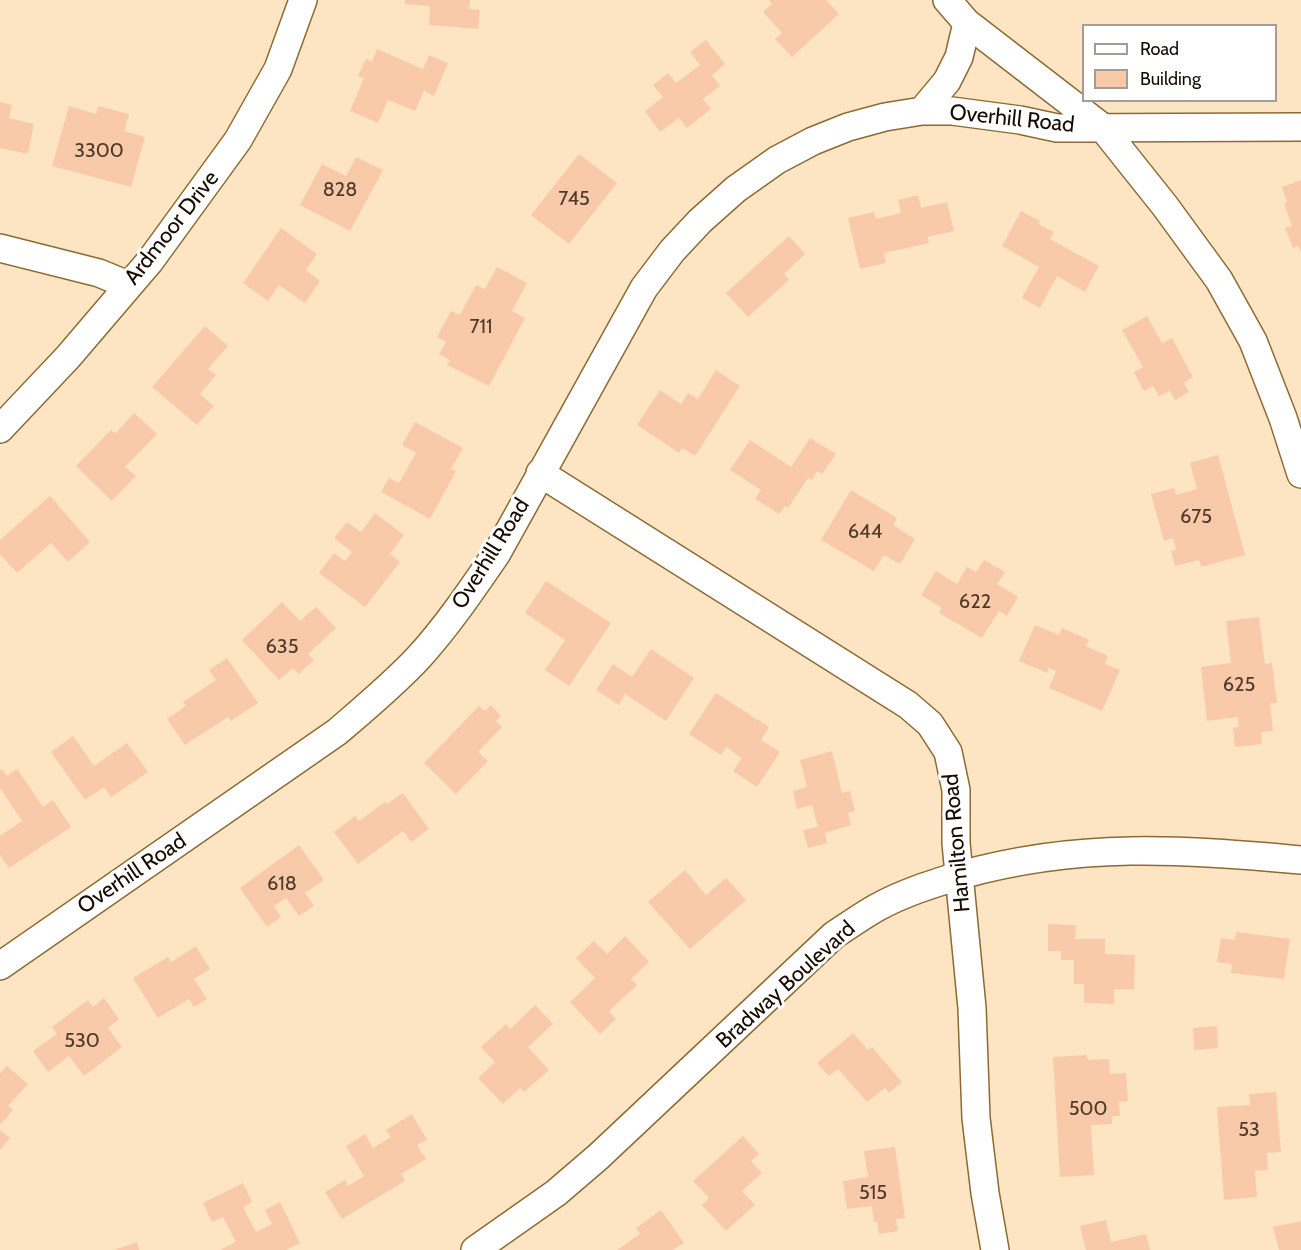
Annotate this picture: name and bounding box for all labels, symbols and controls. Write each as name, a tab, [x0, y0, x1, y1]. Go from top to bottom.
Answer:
legend	[1082, 24, 1277, 102]
text: Road	[1140, 38, 1179, 60]
text: Building	[1140, 68, 1201, 90]
street label: Overhill Road	[948, 99, 1076, 139]
house number: 3300	[74, 139, 124, 163]
street label: Ardmoor Drive	[119, 166, 225, 290]
house number: 828	[323, 178, 357, 202]
house number: 745	[558, 187, 590, 211]
house number: 711	[469, 315, 493, 339]
street label: Overhill Road	[447, 494, 535, 614]
house number: 675	[1180, 505, 1212, 529]
house number: 644	[848, 520, 882, 544]
house number: 622	[959, 590, 991, 614]
house number: 635	[266, 635, 298, 659]
house number: 625	[1223, 673, 1255, 697]
street label: Hamilton Road	[938, 772, 976, 914]
street label: Overhill Road	[73, 828, 191, 920]
house number: 618	[267, 872, 297, 896]
street label: Bradway Boulevard	[711, 916, 861, 1054]
house number: 530	[64, 1029, 100, 1053]
house number: 500	[1069, 1097, 1107, 1121]
house number: 53	[1238, 1118, 1260, 1142]
house number: 515	[859, 1181, 887, 1205]

